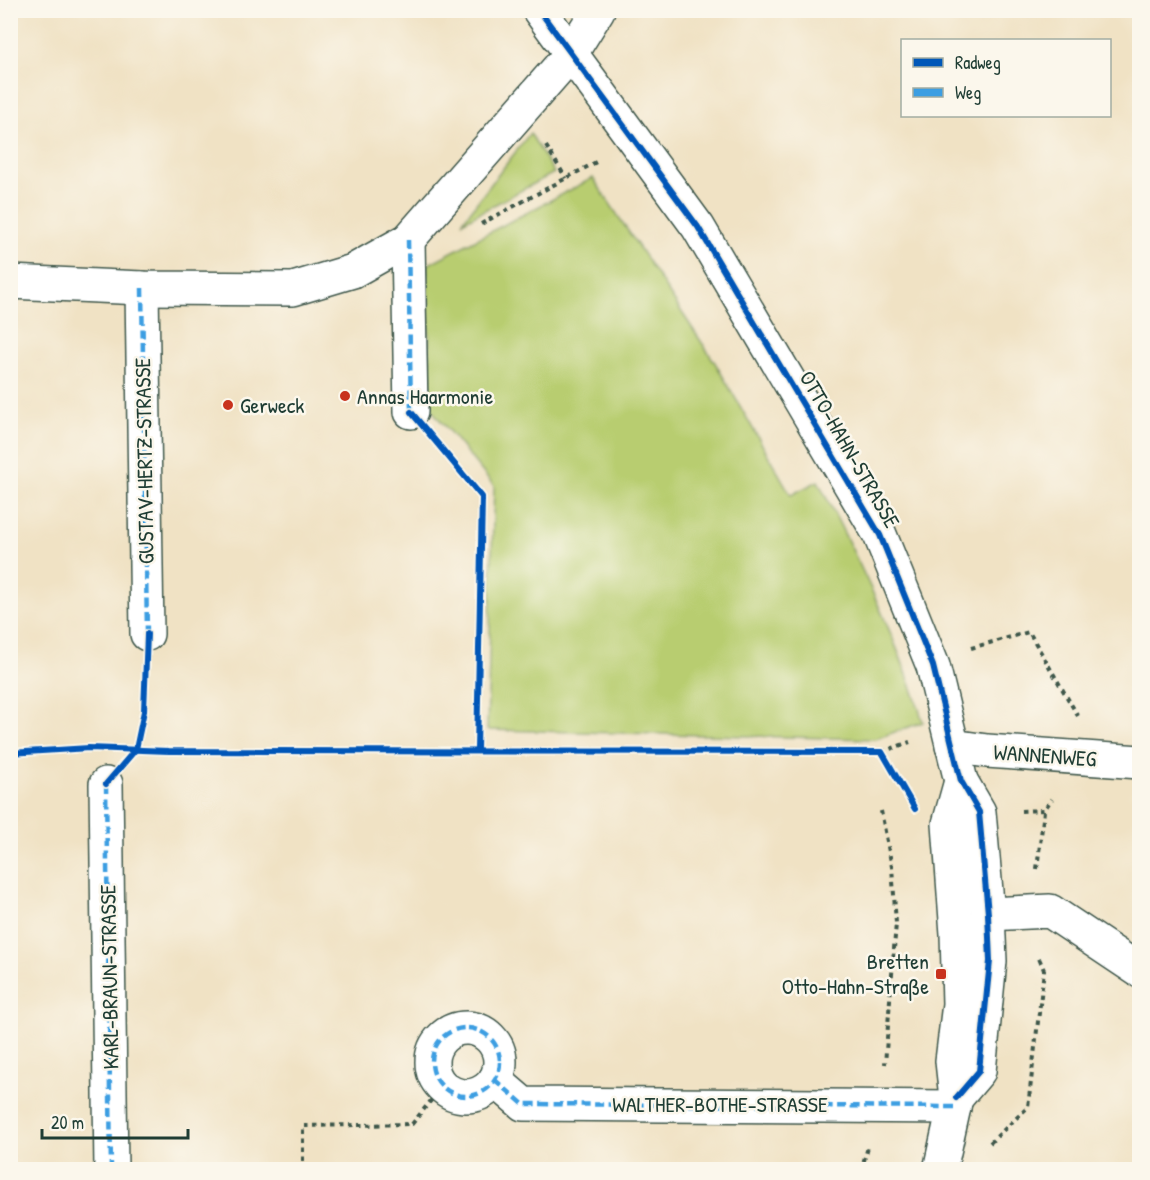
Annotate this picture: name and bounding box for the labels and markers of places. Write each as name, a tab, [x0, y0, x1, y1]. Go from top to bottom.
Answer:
place label: Annas Haarmonie	[357, 381, 493, 411]
marker: Annas Haarmonie	[338, 389, 352, 403]
place label: Gerweck	[240, 390, 304, 420]
marker: Gerweck	[221, 398, 235, 412]
place label: Bretten Otto-Hahn-Straße	[782, 946, 929, 1001]
marker: Bretten Otto-Hahn-Straße	[934, 967, 948, 981]

